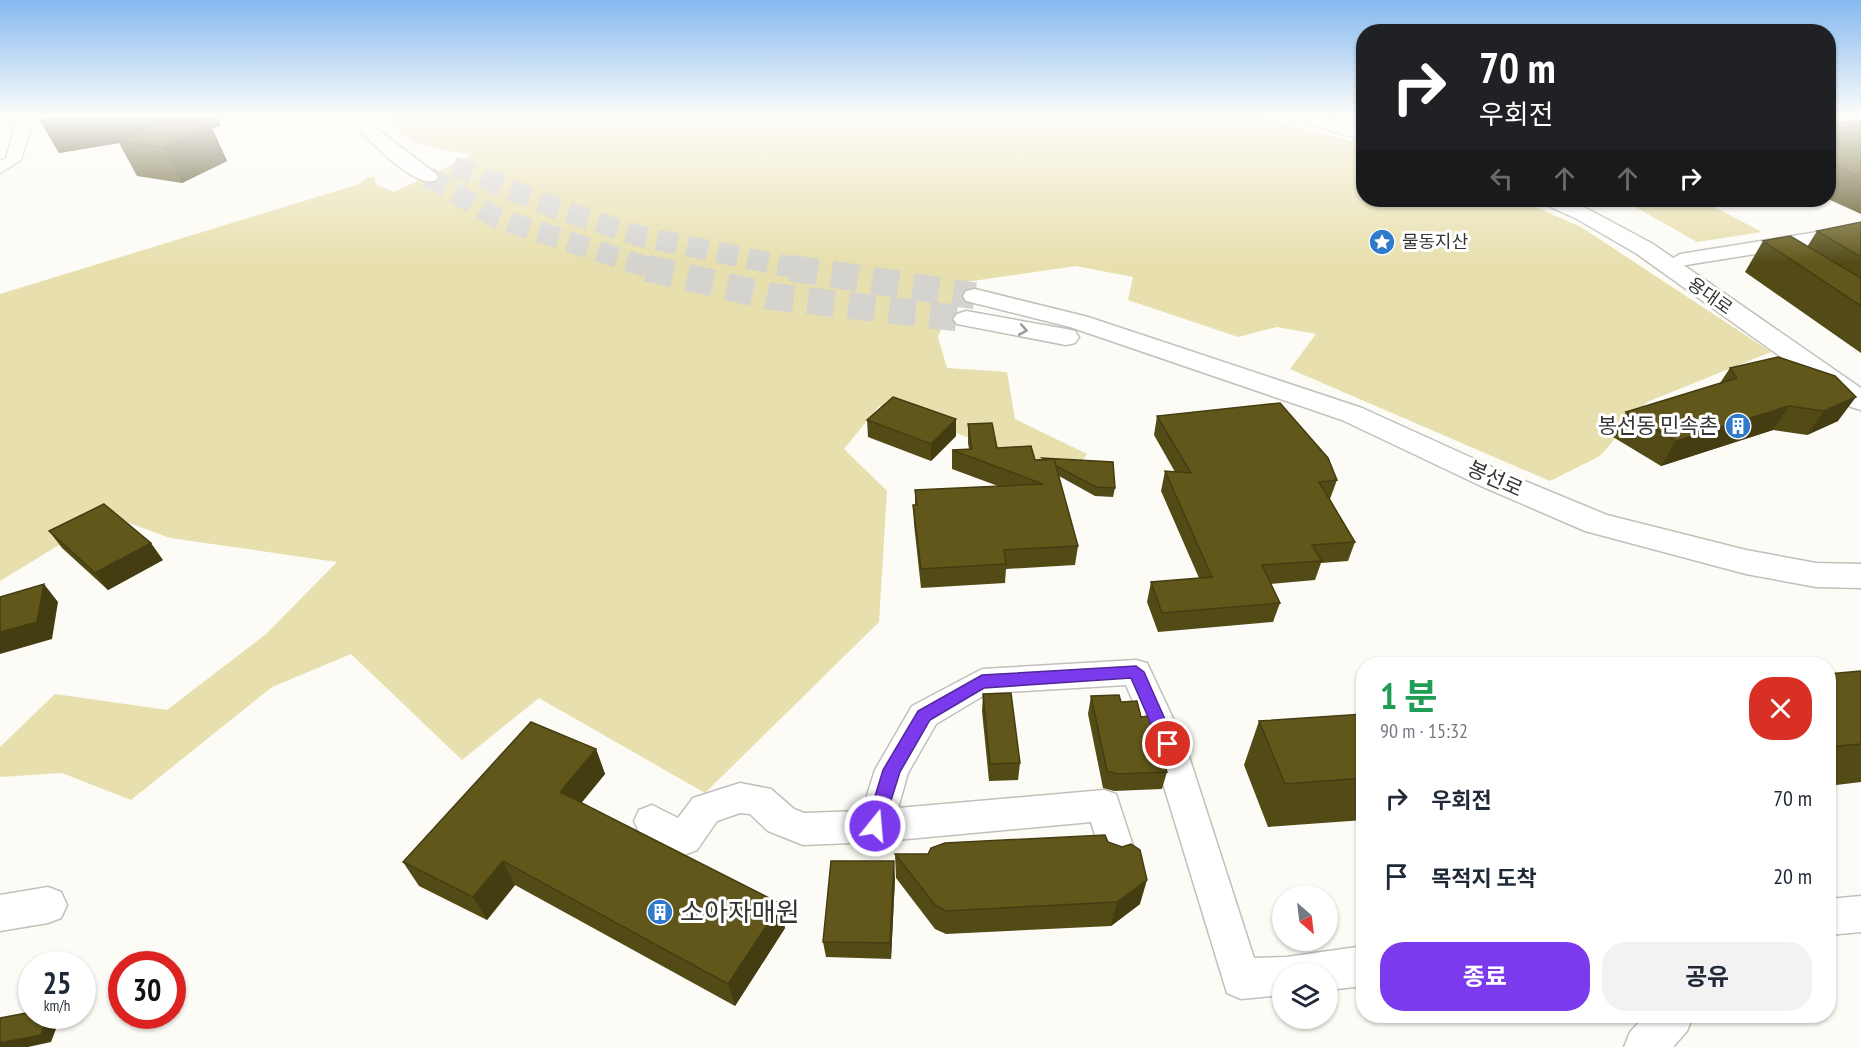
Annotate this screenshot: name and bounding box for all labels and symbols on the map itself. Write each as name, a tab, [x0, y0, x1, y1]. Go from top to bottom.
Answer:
place icon: 물동지산	[1367, 227, 1397, 257]
place label: 물동지산	[1402, 230, 1468, 253]
street label: 용대로	[1683, 272, 1737, 319]
one-way arrow	[1018, 323, 1028, 336]
building icon: 봉선동 민속촌	[1723, 411, 1753, 441]
place label: 봉선동 민속촌	[1598, 412, 1718, 439]
street label: 봉선로	[1463, 454, 1527, 503]
pin	[1142, 718, 1193, 769]
position arrow	[843, 794, 907, 858]
north arrow	[1272, 885, 1338, 951]
place label: 소아자매원	[680, 895, 800, 928]
building icon: 소아자매원	[645, 897, 675, 927]
speed limit sign: 30	[108, 951, 186, 1029]

